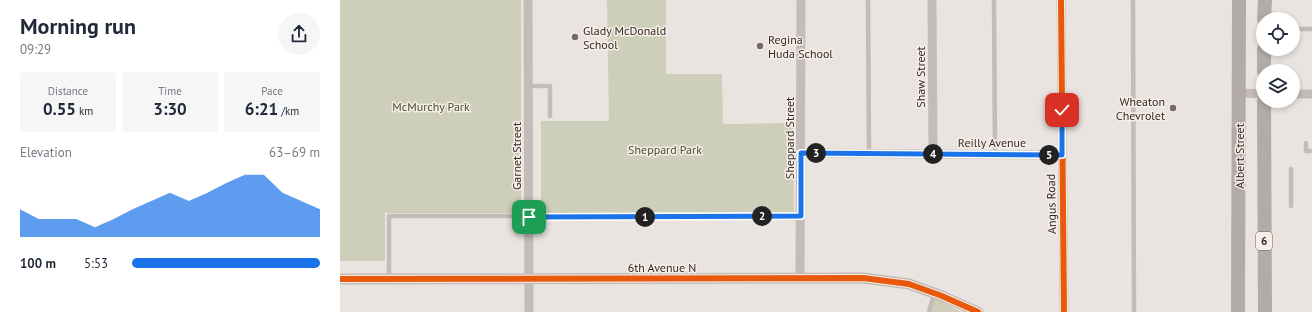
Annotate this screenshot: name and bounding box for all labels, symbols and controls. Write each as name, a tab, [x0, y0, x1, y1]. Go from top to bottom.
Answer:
text: Morning run	[20, 12, 136, 40]
map controls	[1256, 12, 1300, 108]
button: locate	[1256, 12, 1300, 56]
button: share	[278, 13, 320, 55]
place label: Glady McDonald School	[583, 23, 666, 52]
marker: Glady McDonald School	[570, 32, 580, 42]
place label: Regina Huda School	[768, 32, 833, 61]
text: 09:29	[20, 41, 51, 58]
marker: Regina Huda School	[755, 41, 765, 51]
street label: Shaw Street	[913, 46, 928, 108]
button: layers	[1256, 64, 1300, 108]
text: Distance	[48, 84, 88, 98]
text: Time	[158, 84, 182, 98]
text: Pace	[261, 84, 283, 98]
pin	[1045, 93, 1079, 127]
place label: Wheaton Chevrolet	[1116, 94, 1165, 123]
street label: Sheppard Street	[782, 97, 797, 179]
text: 0.55	[43, 98, 76, 120]
text: 3:30	[153, 98, 187, 120]
text: 6:21	[245, 98, 278, 120]
park label: McMurchy Park	[392, 99, 470, 114]
icon: check	[1051, 99, 1073, 121]
marker: Wheaton Chevrolet	[1168, 103, 1178, 113]
text: km	[76, 104, 93, 118]
text: /km	[278, 104, 299, 118]
street label: Garnet Street	[509, 122, 524, 190]
street label: Albert Street	[1232, 123, 1247, 189]
street label: Reilly Avenue	[958, 135, 1026, 150]
park label: Sheppard Park	[628, 142, 702, 157]
pin: 3	[806, 143, 826, 163]
text: Elevation	[20, 144, 72, 161]
text: 63–69 m	[269, 144, 320, 161]
pin: 4	[923, 144, 943, 164]
pin: 5	[1039, 145, 1059, 165]
text: 3	[813, 146, 819, 160]
text: 4	[930, 147, 936, 161]
text: 5	[1046, 148, 1052, 162]
street label: Angus Road	[1043, 174, 1059, 234]
pin	[512, 200, 546, 234]
icon: arrive	[518, 206, 540, 228]
pin: 2	[752, 206, 772, 226]
pin: 1	[635, 207, 655, 227]
text: 2	[759, 209, 765, 223]
text: 1	[642, 210, 648, 224]
road number: 6	[1256, 232, 1272, 250]
text: 100 m	[20, 255, 56, 272]
text: 5:53	[84, 255, 108, 272]
street label: 6th Avenue N	[628, 260, 696, 275]

